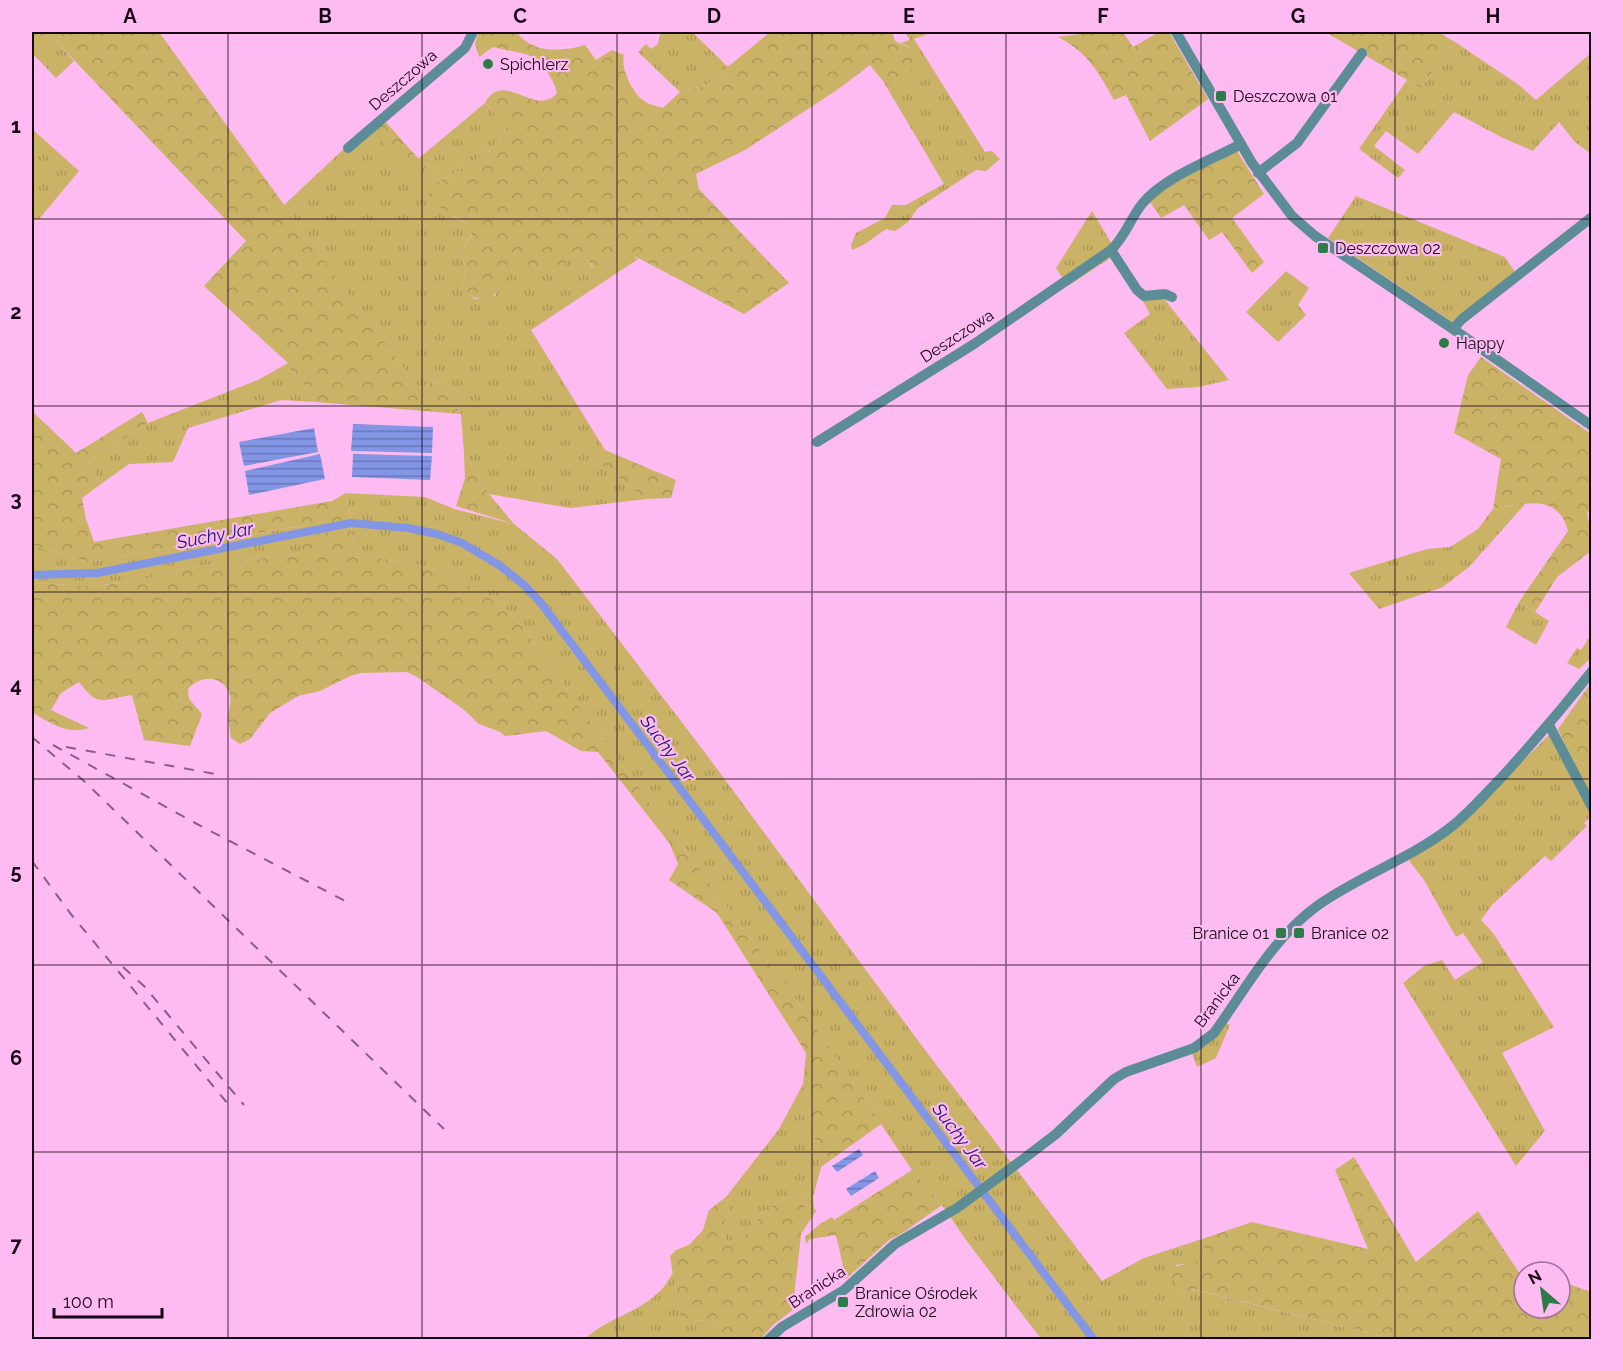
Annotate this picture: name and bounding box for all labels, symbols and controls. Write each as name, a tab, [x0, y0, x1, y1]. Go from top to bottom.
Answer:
text: A	[123, 4, 137, 28]
text: B	[318, 4, 332, 28]
text: C	[513, 4, 527, 28]
text: D	[707, 4, 721, 28]
text: E	[903, 4, 915, 28]
text: F	[1097, 4, 1109, 28]
text: G	[1291, 4, 1305, 28]
text: H	[1486, 4, 1500, 28]
street label: Deszczowa	[365, 45, 441, 115]
place label: Spichlerz	[500, 55, 569, 74]
marker: Spichlerz	[481, 57, 495, 71]
place label: Deszczowa 01	[1233, 87, 1337, 106]
marker: Deszczowa 01	[1214, 89, 1228, 103]
text: 1	[11, 114, 21, 138]
place label: Deszczowa 02	[1335, 239, 1441, 258]
marker: Deszczowa 02	[1316, 241, 1330, 255]
text: 2	[10, 300, 22, 324]
street label: Deszczowa	[917, 305, 997, 367]
place label: Happy	[1456, 334, 1505, 353]
marker: Happy	[1437, 336, 1451, 350]
text: 3	[10, 487, 22, 511]
water label: Suchy Jar	[174, 517, 256, 553]
text: 4	[10, 673, 22, 697]
water label: Suchy Jar	[636, 710, 700, 786]
text: 5	[10, 860, 22, 884]
place label: Branice 01	[1192, 924, 1269, 943]
place label: Branice 02	[1311, 924, 1389, 943]
marker: Branice 01	[1274, 926, 1288, 940]
marker: Branice 02	[1292, 926, 1306, 940]
street label: Branicka	[1190, 969, 1244, 1031]
text: 6	[10, 1046, 22, 1070]
water label: Suchy Jar	[928, 1098, 992, 1174]
text: 7	[10, 1233, 22, 1257]
north arrow	[1512, 1260, 1572, 1320]
street label: Branicka	[785, 1262, 849, 1312]
text: N	[1525, 1266, 1545, 1289]
scale bar	[54, 1281, 162, 1319]
place label: Branice Ośrodek Zdrowia 02	[855, 1284, 978, 1321]
text: 100 m	[63, 1291, 114, 1312]
marker: Branice Ośrodek Zdrowia 02	[836, 1295, 850, 1309]

